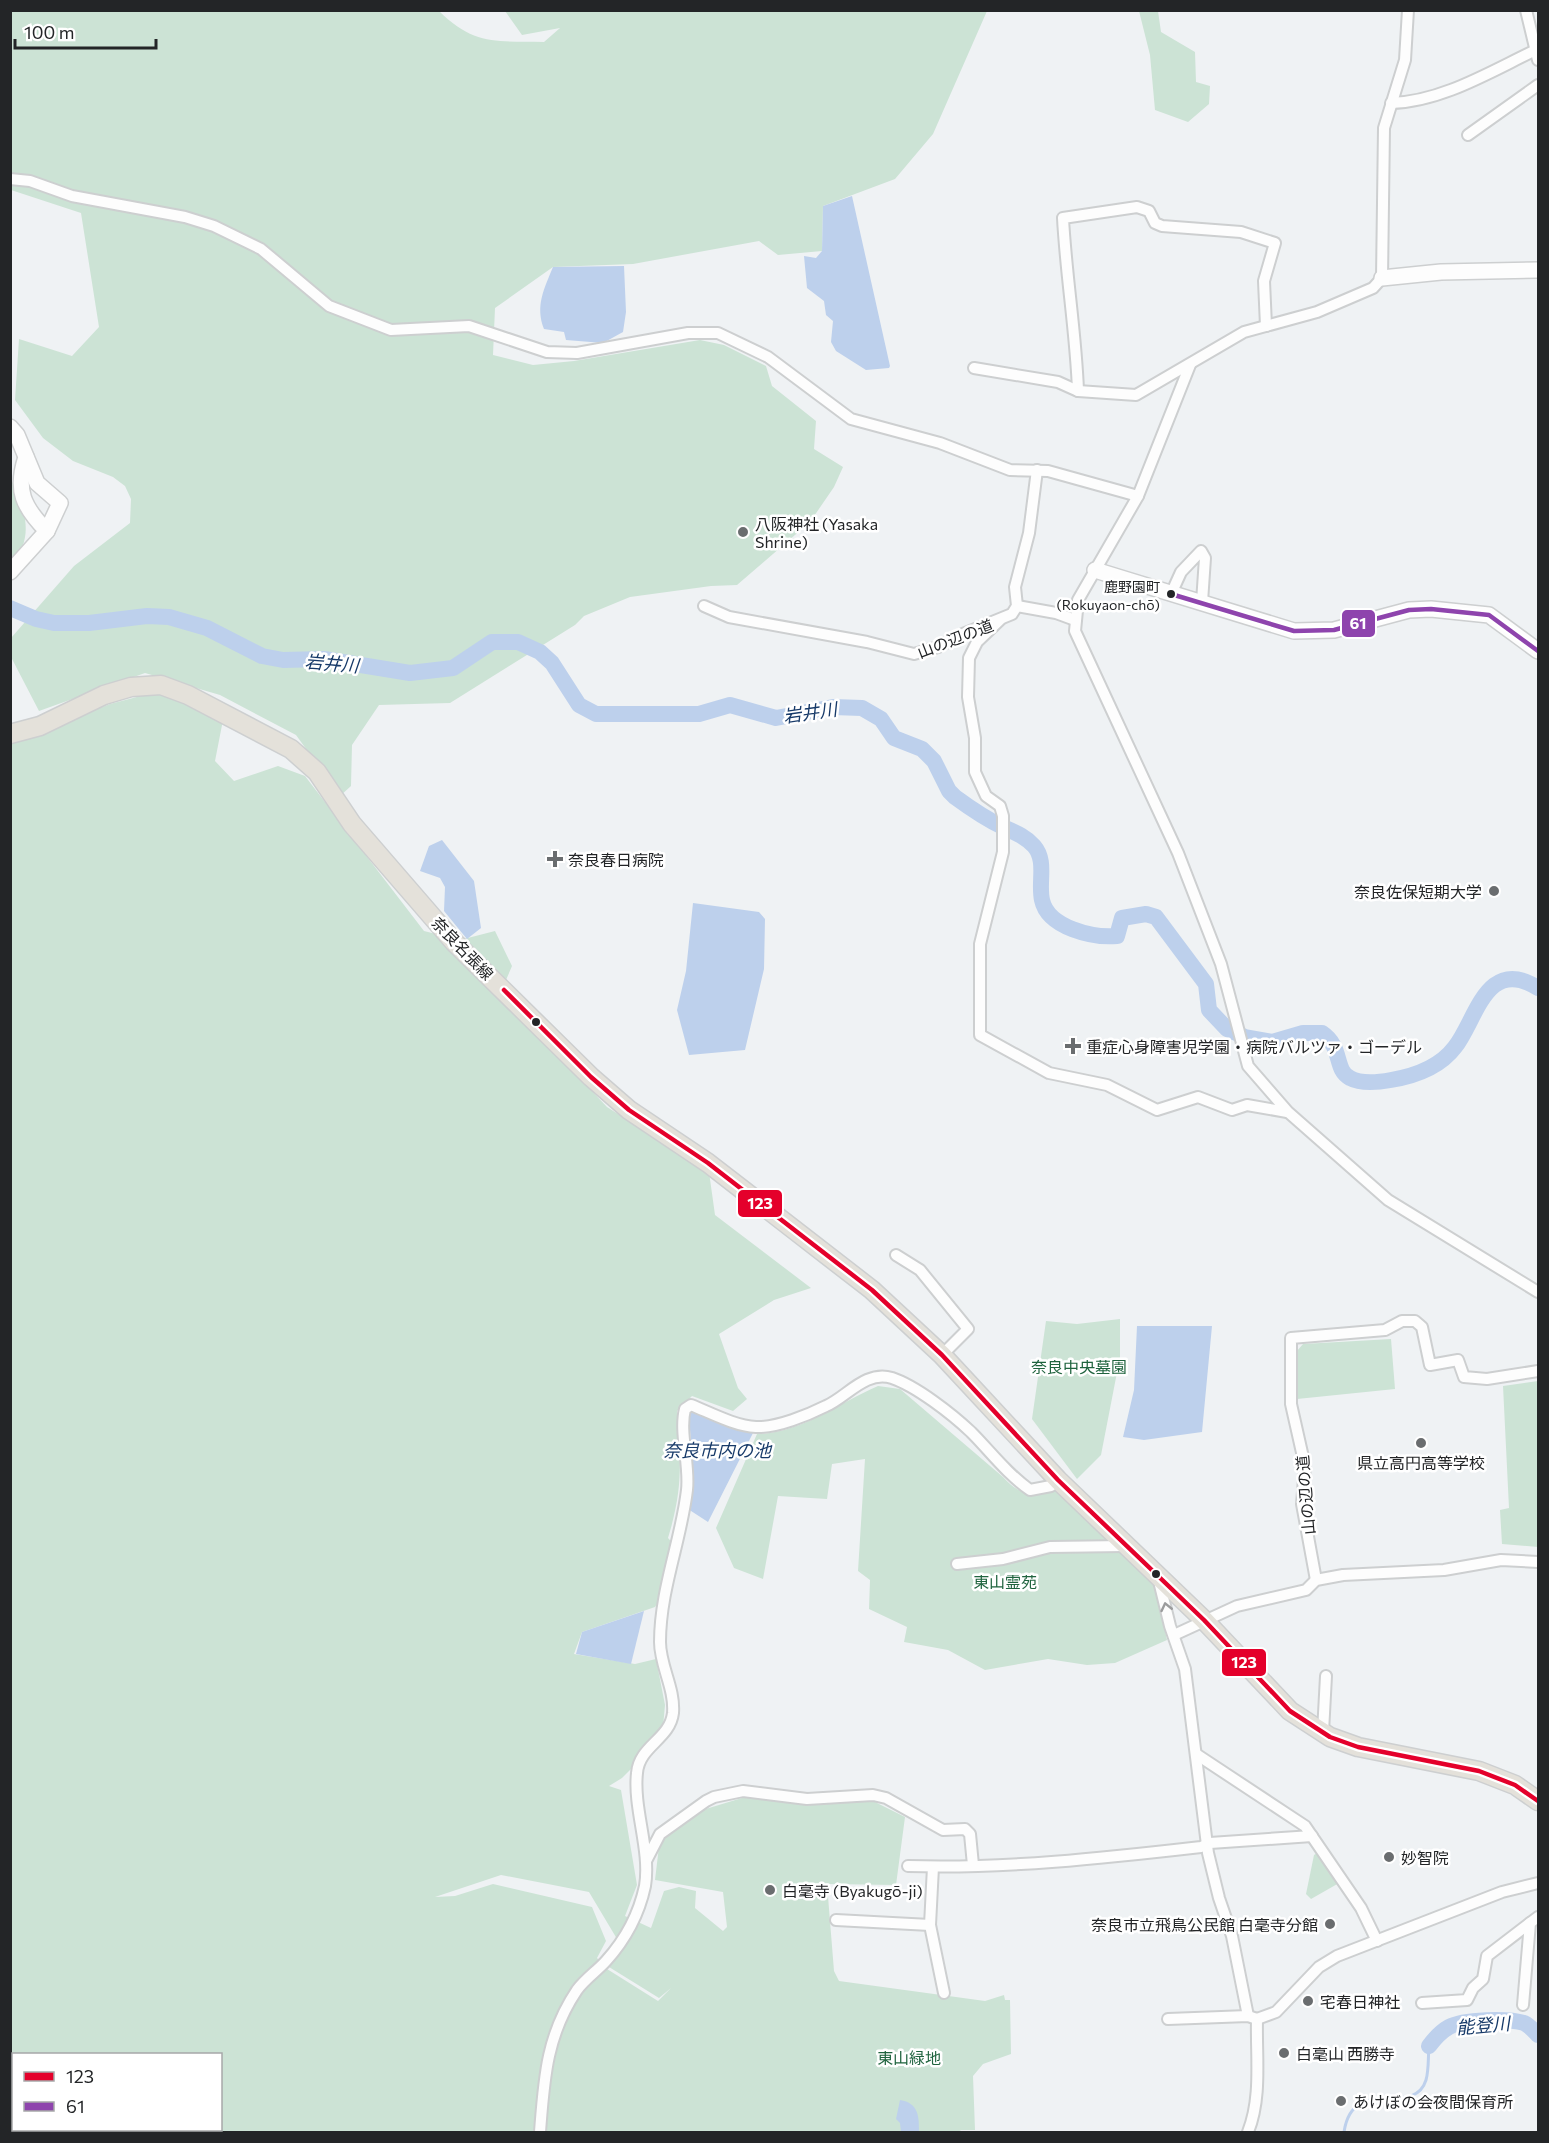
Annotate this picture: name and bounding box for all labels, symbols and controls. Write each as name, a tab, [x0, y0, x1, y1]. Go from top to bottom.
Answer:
scale bar	[15, 12, 156, 50]
text: 100 m	[24, 21, 74, 43]
place label: 八阪神社 (Yasaka Shrine)	[755, 514, 878, 551]
marker: 八阪神社 (Yasaka Shrine)	[736, 525, 750, 539]
place label: 鹿野園町 (Rokuyaon-chō)	[1056, 578, 1160, 613]
marker: 鹿野園町 (Rokuyaon-chō)	[1165, 588, 1177, 600]
line badge: 61	[1341, 609, 1376, 638]
text: 61	[1349, 613, 1367, 632]
street label: 山の辺の道	[914, 615, 996, 661]
water label: 岩井川	[304, 650, 362, 676]
water label: 岩井川	[782, 697, 840, 727]
marker: 奈良春日病院	[546, 850, 564, 868]
place label: 奈良春日病院	[568, 850, 664, 869]
place label: 奈良佐保短期大学	[1354, 882, 1482, 901]
marker: 奈良佐保短期大学	[1487, 884, 1501, 898]
street label: 奈良名張線	[428, 913, 498, 983]
unlabelled marker	[530, 1016, 542, 1028]
marker: 重症心身障害児学園・病院バルツァ・ゴーデル	[1064, 1037, 1082, 1055]
place label: 重症心身障害児学園・病院バルツァ・ゴーデル	[1086, 1037, 1422, 1056]
line badge: 123	[737, 1189, 783, 1218]
text: 123	[747, 1193, 773, 1212]
park label: 奈良中央墓園	[1031, 1357, 1127, 1376]
marker: 県立高円高等学校	[1414, 1436, 1428, 1450]
water label: 奈良市内の池	[663, 1439, 773, 1461]
place label: 県立高円高等学校	[1357, 1453, 1485, 1472]
street label: 山の辺の道	[1292, 1454, 1318, 1536]
unlabelled marker	[1150, 1568, 1162, 1580]
park label: 東山霊苑	[973, 1572, 1037, 1591]
one-way arrow	[1160, 1602, 1173, 1612]
line badge: 123	[1221, 1648, 1267, 1677]
text: 123	[1231, 1652, 1257, 1671]
place label: 妙智院	[1401, 1848, 1449, 1867]
marker: 妙智院	[1382, 1850, 1396, 1864]
place label: 白毫寺 (Byakugō-ji)	[782, 1881, 923, 1900]
marker: 白毫寺 (Byakugō-ji)	[763, 1883, 777, 1897]
place label: 奈良市立飛鳥公民館 白毫寺分館	[1091, 1915, 1318, 1934]
marker: 奈良市立飛鳥公民館 白毫寺分館	[1323, 1917, 1337, 1931]
place label: 宅春日神社	[1320, 1992, 1400, 2011]
marker: 宅春日神社	[1301, 1994, 1315, 2008]
water label: 能登川	[1455, 2012, 1513, 2038]
place label: 白毫山 西勝寺	[1296, 2044, 1395, 2063]
marker: 白毫山 西勝寺	[1277, 2046, 1291, 2060]
park label: 東山緑地	[877, 2048, 941, 2067]
legend	[12, 2053, 222, 2131]
text: 123	[66, 2065, 94, 2087]
place label: あけぼの会夜間保育所	[1353, 2092, 1513, 2111]
marker: あけぼの会夜間保育所	[1334, 2094, 1348, 2108]
text: 61	[66, 2095, 85, 2117]

